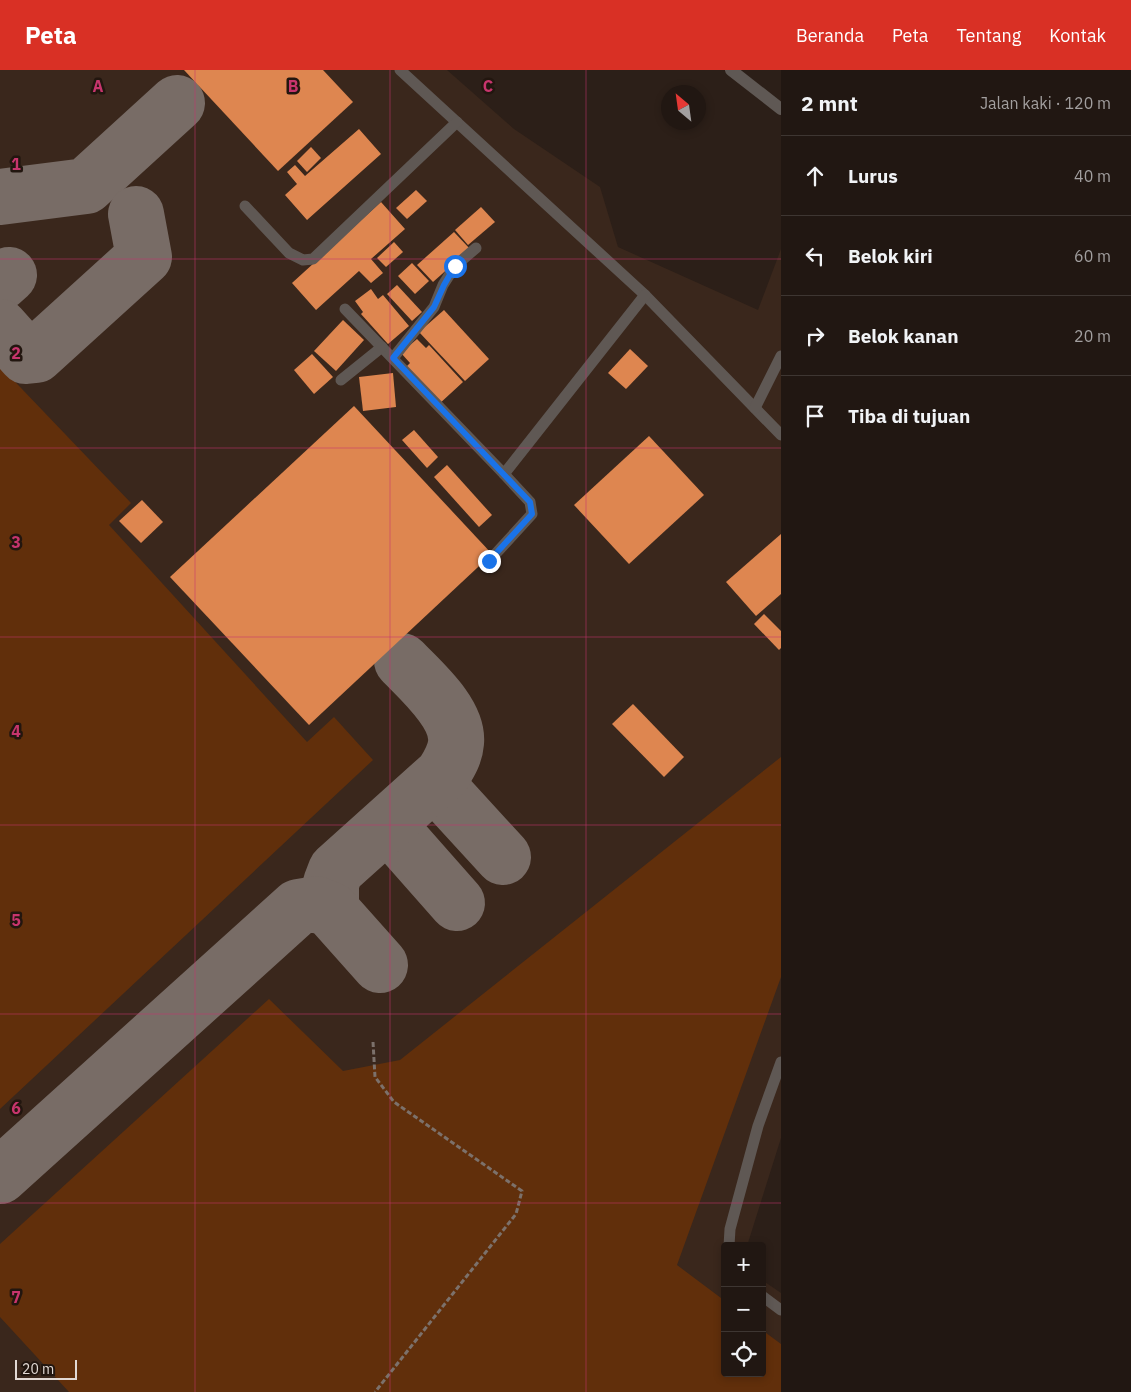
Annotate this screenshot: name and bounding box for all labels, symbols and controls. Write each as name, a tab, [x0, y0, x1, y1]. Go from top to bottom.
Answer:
text: Peta	[25, 19, 77, 51]
text: Beranda	[796, 24, 864, 47]
text: Peta	[892, 24, 928, 47]
text: Tentang	[956, 24, 1021, 47]
text: Kontak	[1049, 24, 1106, 47]
text: A	[93, 76, 104, 96]
text: B	[288, 76, 299, 96]
text: C	[483, 76, 493, 96]
north arrow	[661, 85, 706, 130]
text: 2 mnt	[801, 89, 858, 117]
text: Jalan kaki · 120 m	[980, 93, 1111, 113]
text: 1	[11, 154, 21, 174]
icon: ahead	[801, 162, 829, 190]
text: Lurus	[848, 164, 898, 188]
text: 40 m	[1074, 166, 1111, 186]
icon: left	[801, 242, 829, 270]
text: Belok kiri	[848, 244, 933, 268]
text: 60 m	[1074, 246, 1111, 266]
route start	[444, 255, 467, 278]
icon: right	[801, 322, 829, 350]
text: Belok kanan	[848, 324, 959, 348]
text: 20 m	[1074, 326, 1111, 346]
text: 2	[11, 343, 21, 363]
icon: arrive	[801, 402, 829, 430]
text: Tiba di tujuan	[848, 404, 970, 428]
text: 3	[11, 532, 21, 552]
route end	[478, 550, 501, 573]
text: 4	[11, 721, 21, 741]
text: 5	[11, 910, 21, 930]
text: 6	[11, 1098, 21, 1118]
map controls	[721, 1242, 766, 1377]
button: +	[721, 1242, 766, 1287]
text: 7	[11, 1287, 21, 1307]
button: −	[721, 1287, 766, 1332]
button: locate	[721, 1332, 766, 1377]
scale bar	[15, 1357, 78, 1380]
text: 20 m	[22, 1360, 54, 1378]

